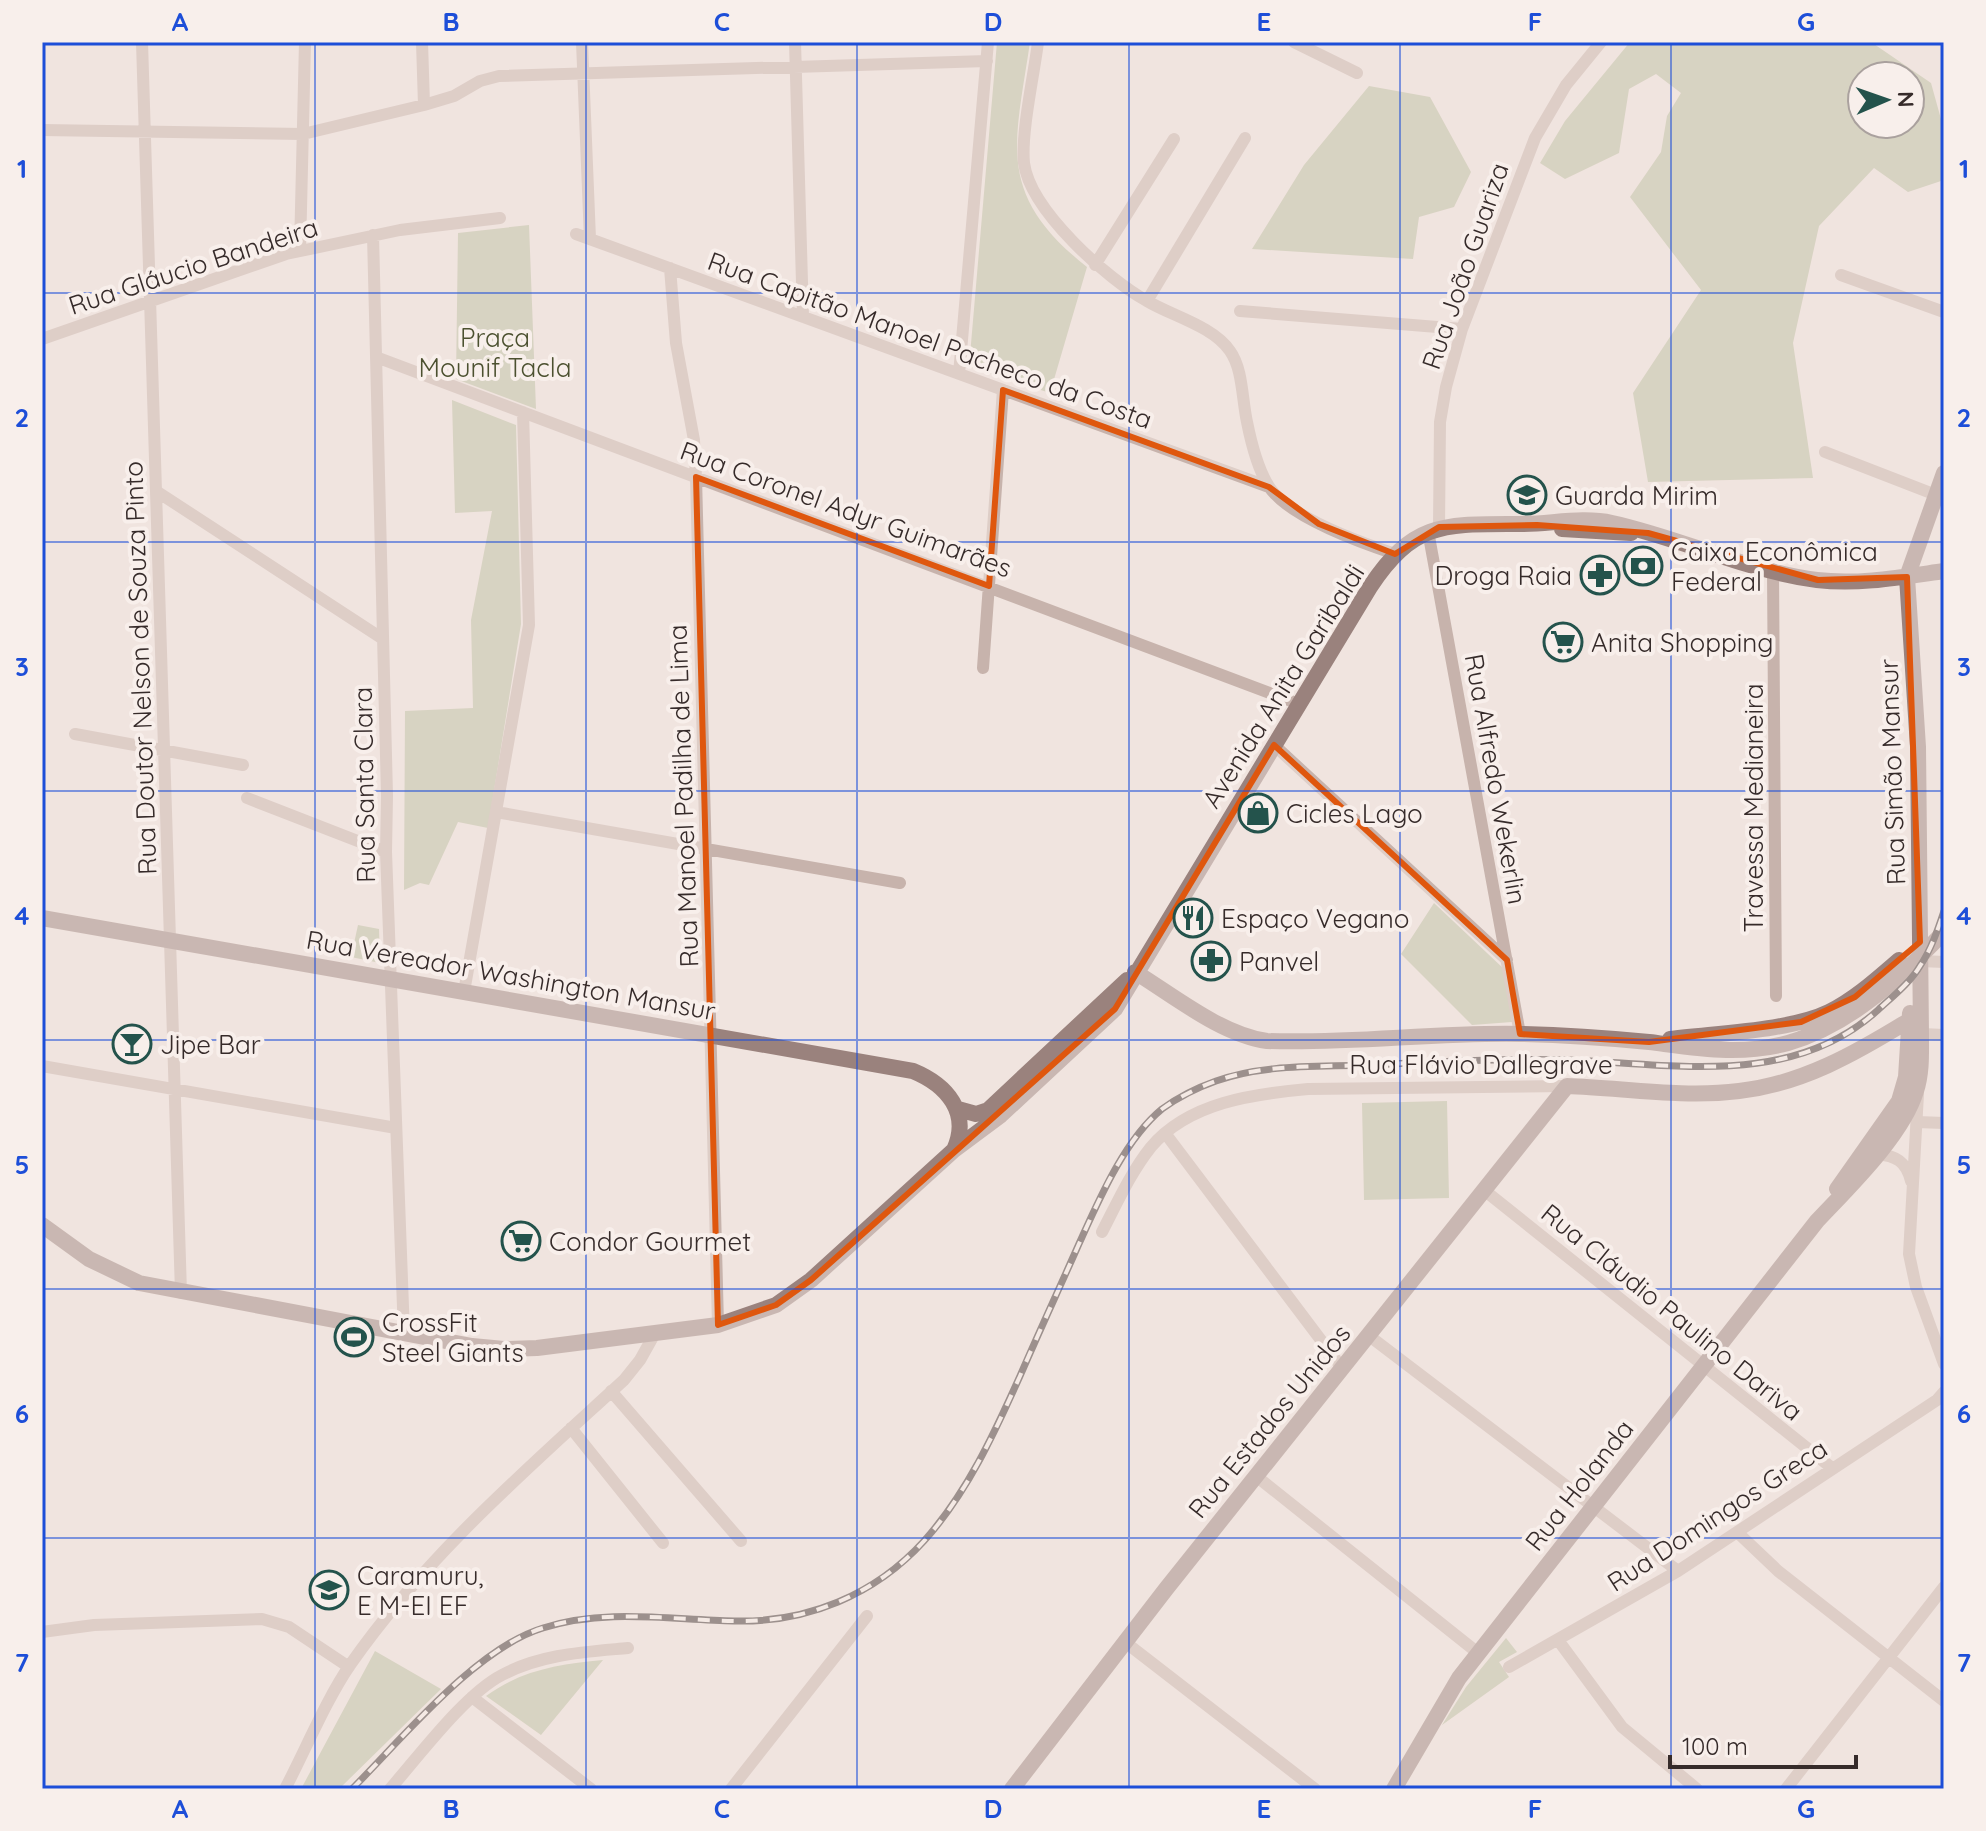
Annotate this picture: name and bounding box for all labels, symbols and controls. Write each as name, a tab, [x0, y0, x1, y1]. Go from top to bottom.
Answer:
text: A	[172, 5, 189, 38]
text: B	[442, 5, 460, 38]
text: C	[714, 5, 730, 38]
text: D	[984, 5, 1002, 38]
text: E	[1257, 5, 1271, 38]
text: F	[1528, 5, 1542, 38]
text: G	[1797, 5, 1815, 38]
north arrow	[1846, 60, 1926, 140]
text: N	[1892, 91, 1920, 108]
text: 1	[17, 152, 27, 185]
text: 1	[1959, 152, 1969, 185]
street label: Rua João Guariza	[1414, 158, 1516, 374]
street label: Rua Gláucio Bandeira	[64, 210, 322, 322]
street label: Rua Capitão Manoel Pacheco da Costa	[703, 244, 1157, 436]
park label: Praça Mounif Tacla	[418, 321, 572, 384]
text: 2	[15, 401, 29, 434]
text: 2	[1957, 401, 1971, 434]
street label: Rua Coronel Adyr Guimarães	[676, 434, 1016, 584]
street label: Rua Doutor Nelson de Souza Pinto	[116, 461, 164, 875]
school or university icon: Guarda Mirim	[1506, 474, 1548, 516]
place label: Guarda Mirim	[1555, 479, 1718, 512]
place label: Caixa Econômica Federal	[1671, 535, 1878, 598]
bank icon: Caixa Econômica Federal	[1622, 545, 1664, 587]
pharmacy icon: Droga Raia	[1579, 554, 1621, 596]
street label: Avenida Anita Garibaldi	[1195, 558, 1371, 814]
place label: Droga Raia	[1435, 559, 1572, 592]
supermarket icon: Anita Shopping	[1542, 621, 1584, 663]
street label: Rua Manoel Padilha de Lima	[661, 624, 705, 968]
place label: Anita Shopping	[1591, 626, 1774, 659]
text: 3	[15, 650, 29, 683]
text: 3	[1957, 650, 1971, 683]
street label: Rua Alfredo Wekerlin	[1458, 651, 1534, 907]
street label: Rua Simão Mansur	[1872, 658, 1912, 886]
street label: Travessa Medianeira	[1737, 683, 1770, 933]
street label: Rua Santa Clara	[346, 687, 382, 883]
shop icon: Cicles Lago	[1237, 792, 1279, 834]
place label: Cicles Lago	[1286, 797, 1423, 830]
restaurant icon: Espaço Vegano	[1172, 897, 1214, 939]
text: 4	[14, 899, 30, 932]
text: 4	[1956, 899, 1972, 932]
place label: Espaço Vegano	[1221, 902, 1410, 935]
street label: Rua Vereador Washington Mansur	[304, 923, 718, 1027]
pharmacy icon: Panvel	[1190, 940, 1232, 982]
place label: Panvel	[1239, 945, 1319, 978]
bar icon: Jipe Bar	[111, 1023, 153, 1065]
place label: Jipe Bar	[160, 1028, 261, 1061]
street label: Rua Flávio Dallegrave	[1349, 1048, 1613, 1081]
text: 5	[15, 1148, 29, 1181]
text: 5	[1957, 1148, 1971, 1181]
street label: Rua Cláudio Paulino Dariva	[1535, 1196, 1809, 1428]
supermarket icon: Condor Gourmet	[500, 1220, 542, 1262]
place label: Condor Gourmet	[549, 1225, 751, 1258]
place label: CrossFit Steel Giants	[382, 1306, 524, 1369]
sports icon: CrossFit Steel Giants	[333, 1316, 375, 1358]
street label: Rua Estados Unidos	[1181, 1317, 1357, 1525]
text: 6	[15, 1397, 29, 1430]
text: 6	[1957, 1397, 1971, 1430]
street label: Rua Holanda	[1518, 1413, 1640, 1557]
street label: Rua Domingos Greca	[1601, 1431, 1833, 1599]
place label: Caramuru, E M-EI EF	[357, 1559, 484, 1622]
school or university icon: Caramuru, E M-EI EF	[308, 1569, 350, 1611]
text: 7	[15, 1646, 29, 1679]
text: 7	[1957, 1646, 1971, 1679]
scale bar	[1670, 1719, 1856, 1769]
text: 100 m	[1682, 1731, 1748, 1761]
text: A	[172, 1792, 189, 1825]
text: B	[442, 1792, 460, 1825]
text: C	[714, 1792, 730, 1825]
text: D	[984, 1792, 1002, 1825]
text: E	[1257, 1792, 1271, 1825]
text: F	[1528, 1792, 1542, 1825]
text: G	[1797, 1792, 1815, 1825]

